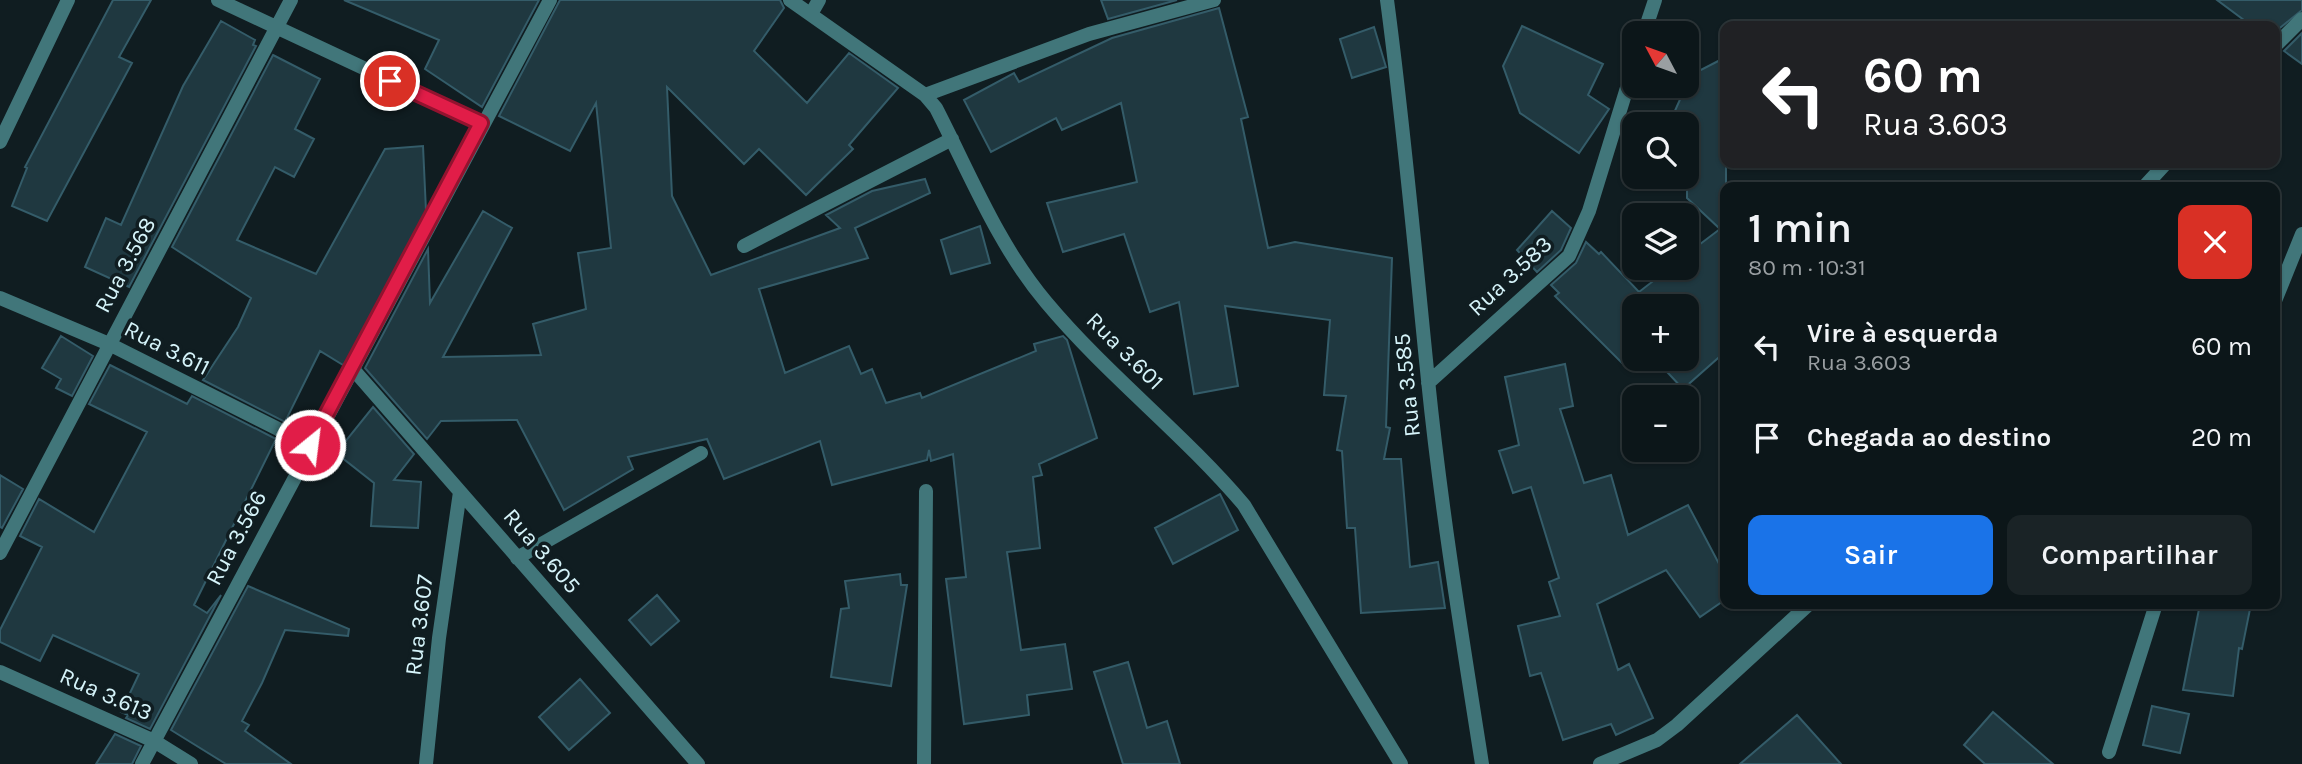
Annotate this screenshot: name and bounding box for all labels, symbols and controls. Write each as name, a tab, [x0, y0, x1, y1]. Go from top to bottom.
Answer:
north arrow	[1622, 21, 1699, 98]
map controls	[1622, 21, 1699, 462]
text: 60 m	[1863, 47, 1983, 104]
icon: left	[1748, 49, 1839, 140]
pin	[360, 51, 420, 111]
icon: arrive	[371, 62, 409, 100]
text: Rua 3.603	[1863, 106, 2008, 143]
button: search	[1622, 112, 1699, 189]
button: layers	[1622, 203, 1699, 280]
text: 1 min	[1748, 203, 1852, 253]
button: close	[2178, 205, 2252, 279]
street label: Rua 3.568	[89, 213, 161, 317]
street label: Rua 3.583	[1463, 230, 1557, 322]
text: 80 m · 10:31	[1748, 254, 1866, 281]
button: +	[1622, 294, 1699, 371]
street label: Rua 3.601	[1081, 307, 1169, 395]
street label: Rua 3.611	[120, 315, 214, 381]
text: Vire à esquerda	[1807, 318, 1998, 349]
icon: left	[1748, 328, 1786, 366]
text: 60 m	[2191, 331, 2252, 362]
street label: Rua 3.585	[1388, 332, 1426, 438]
text: Rua 3.603	[1807, 349, 1911, 376]
button: −	[1622, 385, 1699, 462]
position arrow	[273, 408, 347, 482]
icon: arrive	[1748, 419, 1786, 457]
text: Chegada ao destino	[1807, 422, 2051, 453]
text: 20 m	[2191, 422, 2252, 453]
street label: Rua 3.566	[200, 486, 272, 590]
street label: Rua 3.605	[498, 503, 586, 599]
button: Sair	[1748, 515, 1993, 595]
button: Compartilhar	[2007, 515, 2252, 595]
street label: Rua 3.607	[399, 573, 439, 677]
street label: Rua 3.613	[56, 662, 156, 726]

